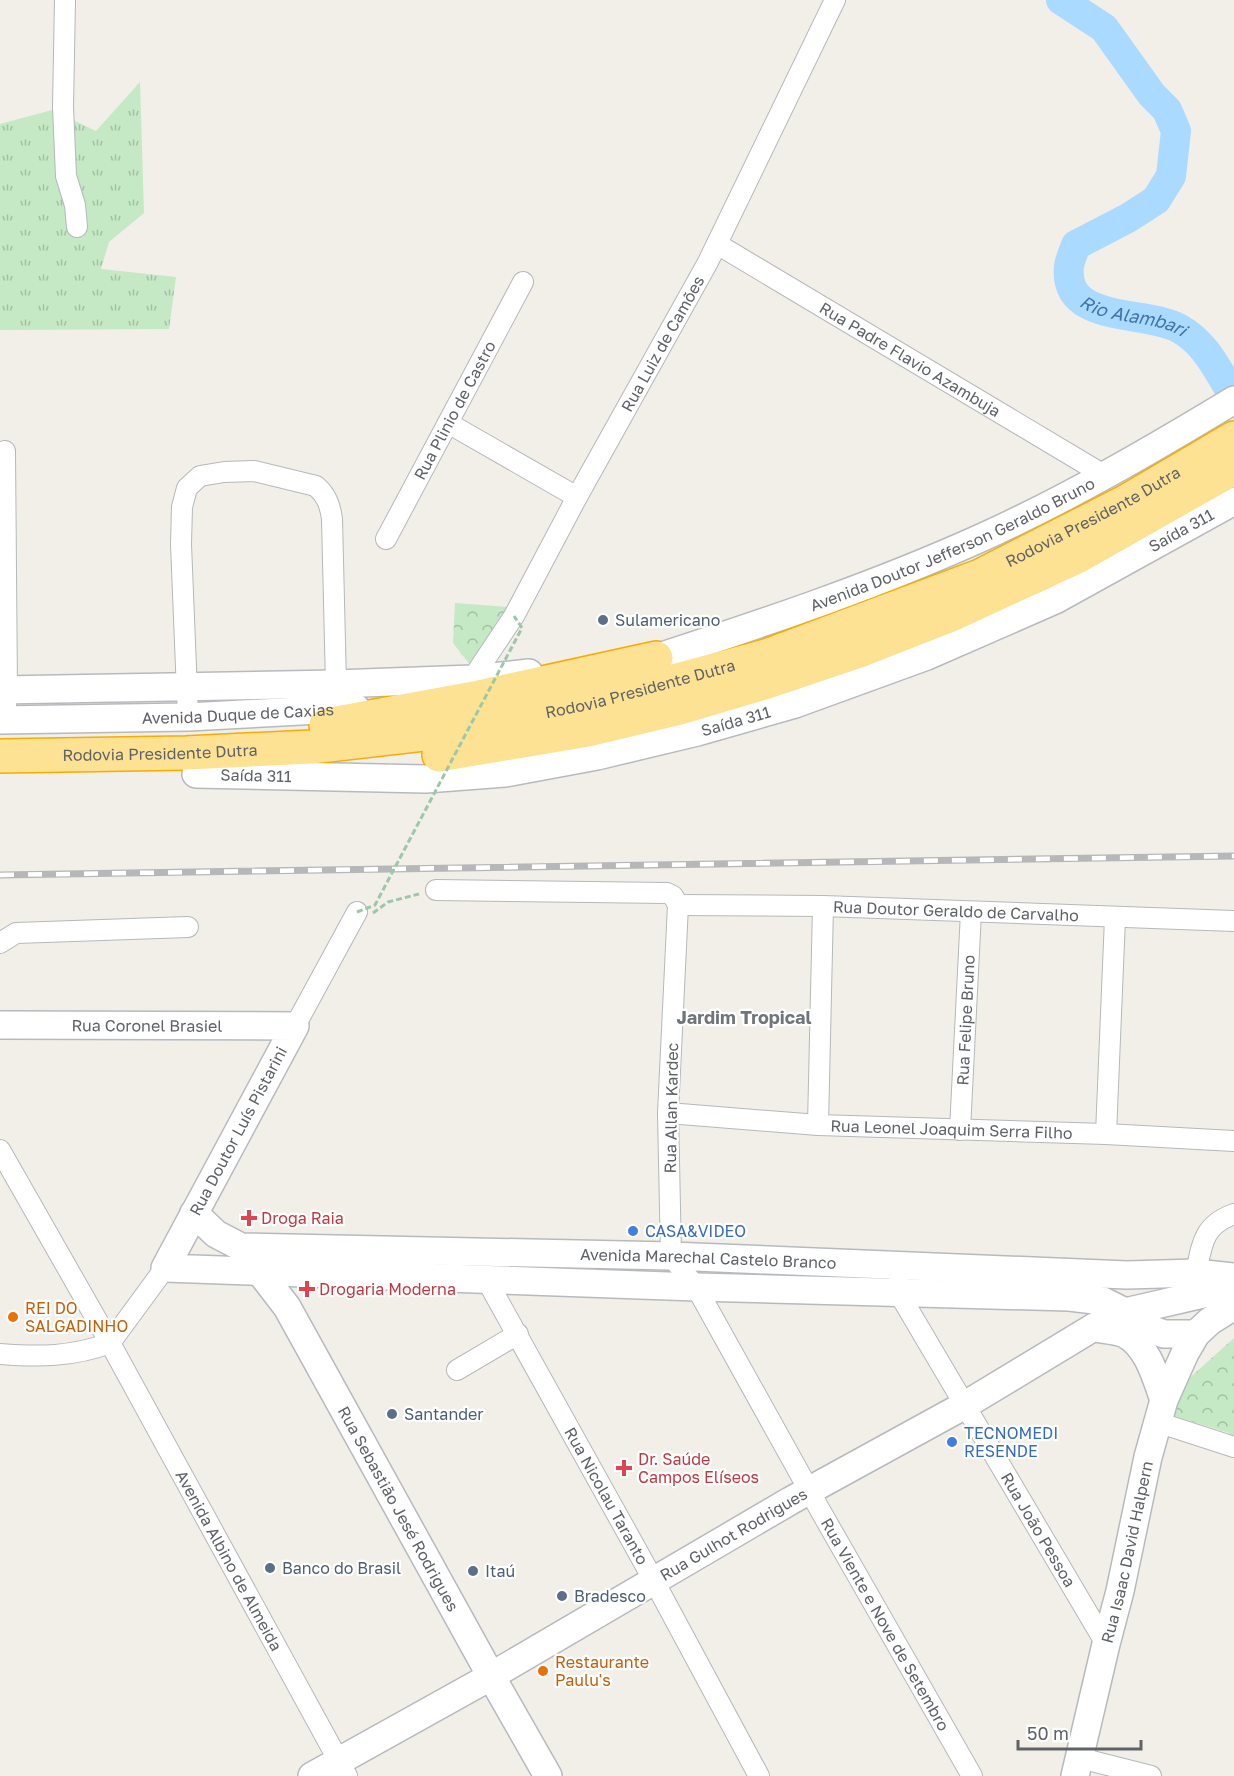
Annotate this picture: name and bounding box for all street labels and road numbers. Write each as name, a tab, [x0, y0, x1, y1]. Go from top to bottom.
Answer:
street label: Rua Luiz de Camões	[617, 272, 708, 415]
street label: Rua Padre Flavio Azambuja	[816, 298, 1004, 421]
street label: Rua Plinio de Castro	[409, 337, 500, 483]
street label: Rodovia Presidente Dutra	[1002, 462, 1184, 571]
street label: Avenida Doutor Jefferson Geraldo Bruno	[807, 473, 1098, 615]
street label: Saída 311	[1145, 504, 1217, 556]
street label: Rodovia Presidente Dutra	[544, 655, 737, 722]
street label: Avenida Duque de Caxias	[142, 699, 334, 728]
street label: Saída 311	[699, 701, 773, 740]
street label: Rodovia Presidente Dutra	[62, 740, 258, 765]
street label: Saída 311	[220, 765, 292, 786]
street label: Rua Doutor Geraldo de Carvalho	[833, 896, 1079, 925]
street label: Rua Felipe Bruno	[952, 954, 979, 1086]
street label: Rua Coronel Brasiel	[72, 1015, 222, 1036]
street label: Rua Allan Kardec	[660, 1042, 682, 1173]
street label: Rua Doutor Luís Pistarini	[185, 1043, 291, 1219]
street label: Rua Leonel Joaquim Serra Filho	[830, 1115, 1073, 1143]
street label: Avenida Marechal Castelo Branco	[580, 1244, 837, 1273]
street label: Rua Sebastião Jesé Rodrigues	[334, 1402, 463, 1615]
street label: Rua Nicolau Taranto	[560, 1423, 653, 1568]
street label: Rua Isaac David Halpern	[1097, 1459, 1157, 1645]
street label: Avenida Albino de Almeida	[171, 1466, 287, 1654]
street label: Rua João Pessoa	[997, 1469, 1080, 1591]
street label: Rua Gulhot Rodrigues	[656, 1483, 811, 1585]
street label: Rua Viente e Nove de Setembro	[817, 1514, 954, 1734]

